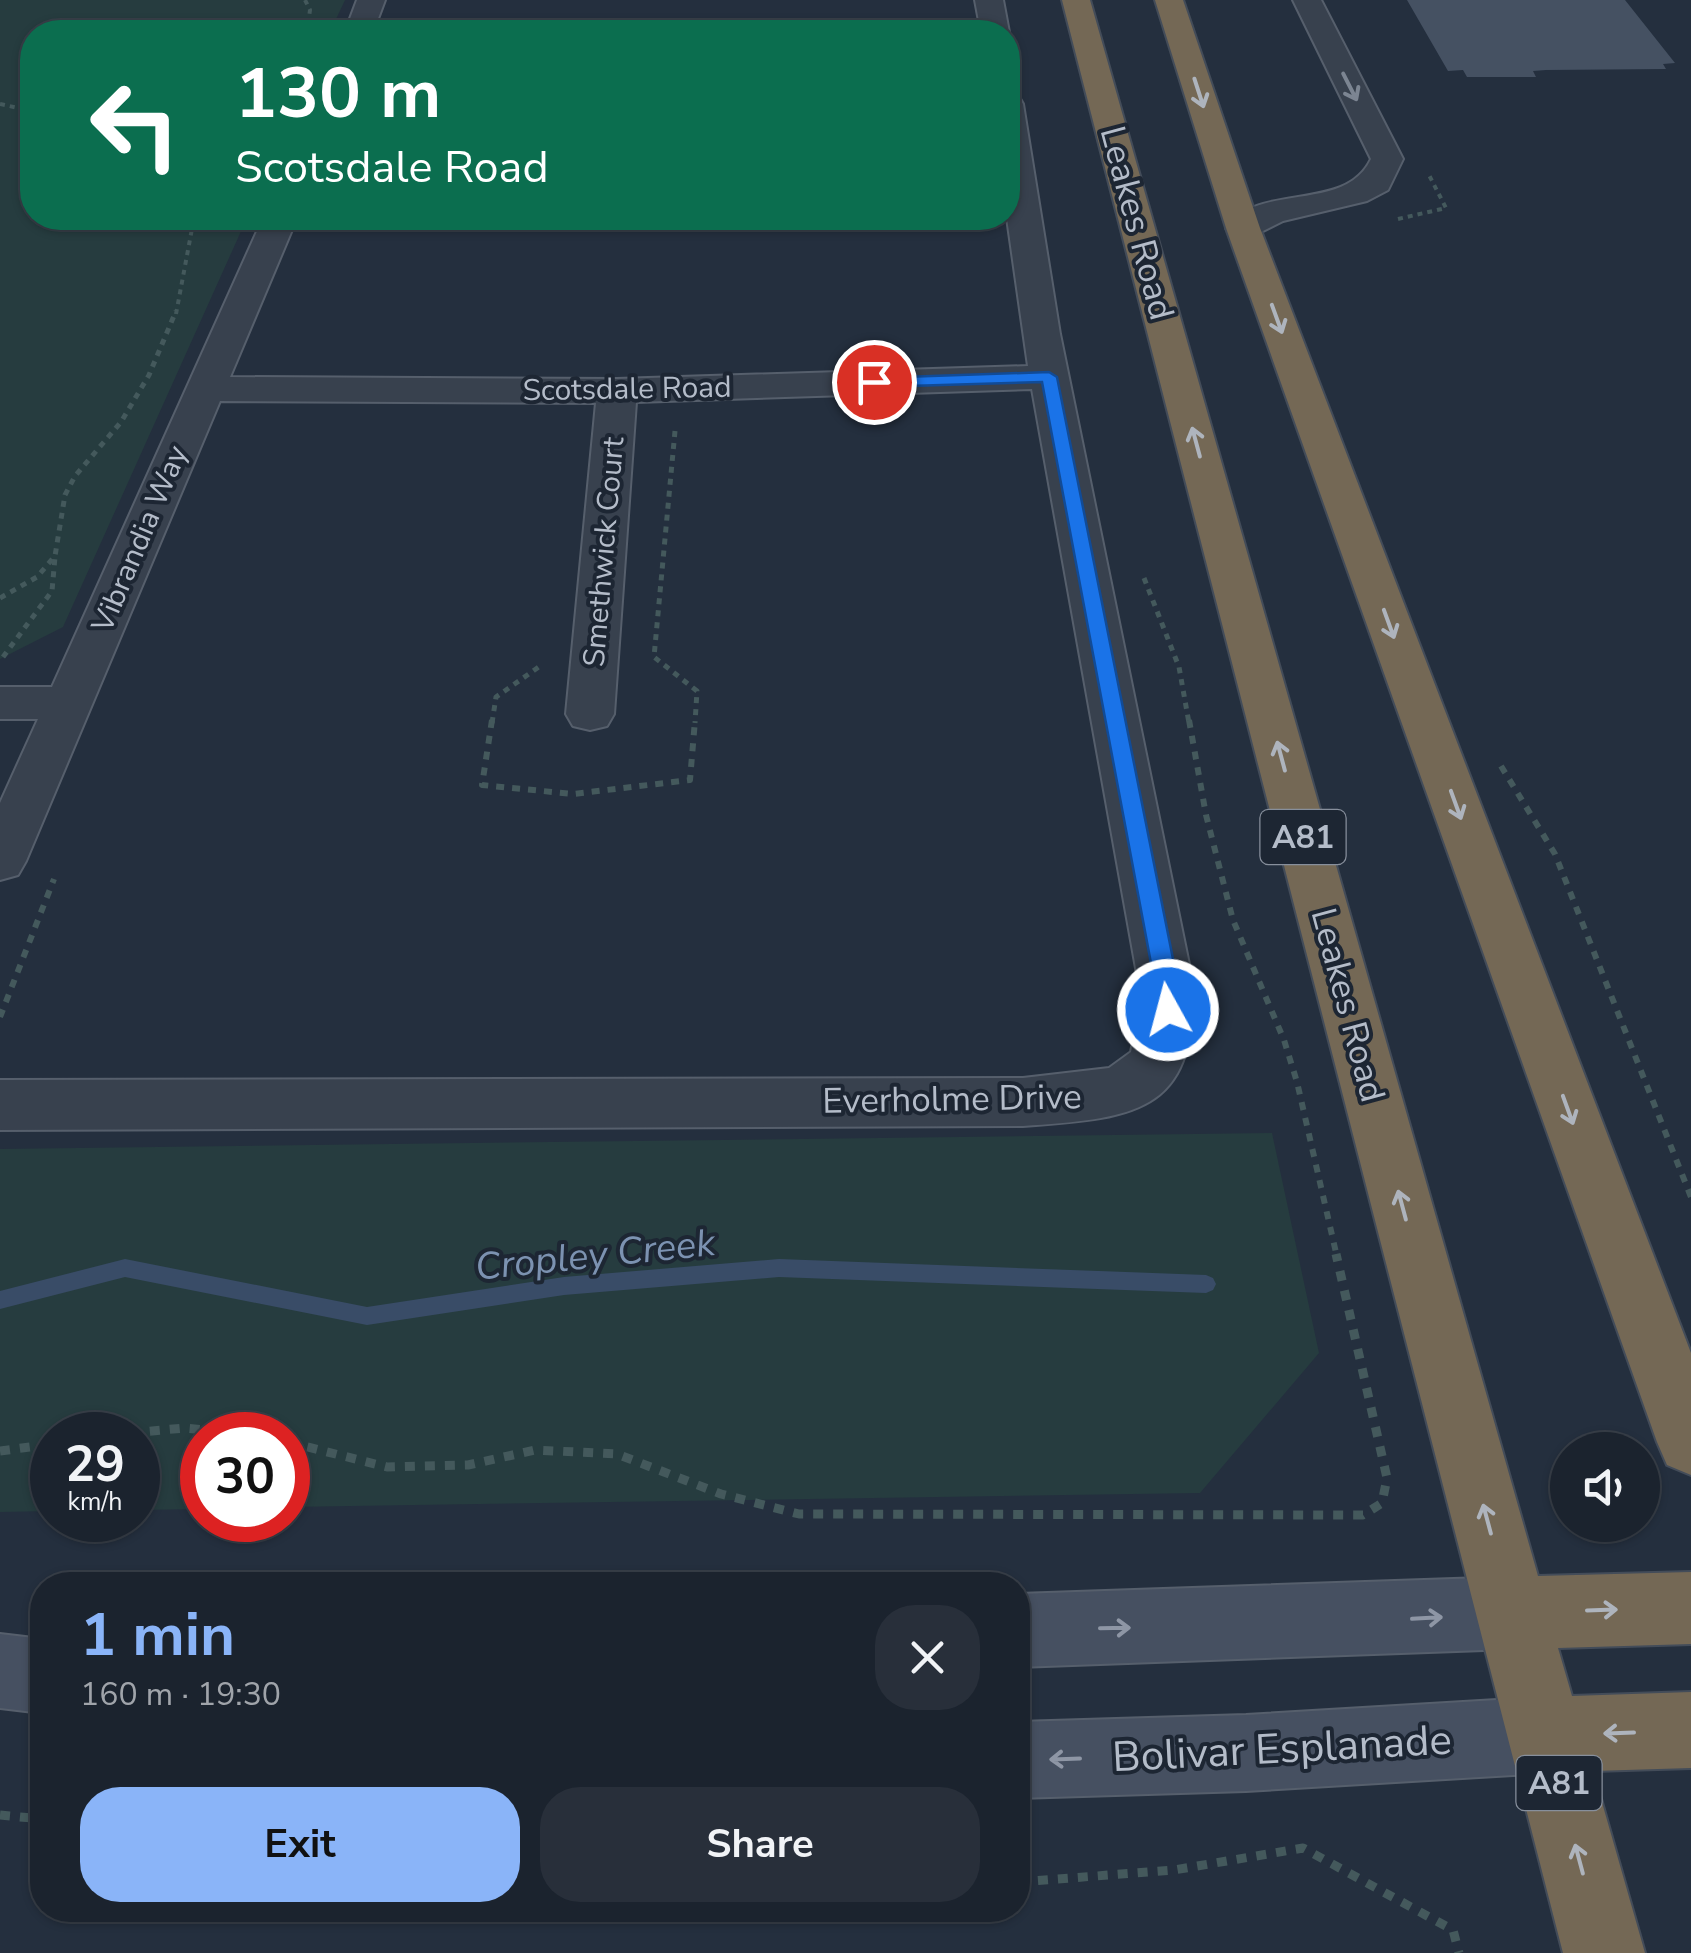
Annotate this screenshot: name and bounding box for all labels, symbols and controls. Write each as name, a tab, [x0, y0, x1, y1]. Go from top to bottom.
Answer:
text: 130 m	[235, 46, 441, 142]
icon: left	[70, 60, 200, 190]
one-way arrow	[1342, 72, 1361, 102]
one-way arrow	[1192, 76, 1210, 108]
street label: Leakes Road	[1089, 121, 1185, 325]
text: Scotsdale Road	[235, 137, 549, 198]
one-way arrow	[1269, 303, 1287, 334]
pin	[832, 340, 917, 425]
icon: arrive	[847, 355, 902, 410]
street label: Scotsdale Road	[522, 367, 732, 411]
one-way arrow	[1186, 427, 1204, 458]
street label: Smethwick Court	[574, 435, 635, 669]
street label: Vibrandia Way	[82, 439, 198, 640]
one-way arrow	[1381, 608, 1399, 639]
one-way arrow	[1270, 741, 1289, 772]
one-way arrow	[1448, 789, 1466, 820]
road number: A81	[1260, 810, 1346, 864]
street label: Leakes Road	[1300, 903, 1396, 1107]
position arrow	[1116, 958, 1220, 1062]
street label: Everholme Drive	[822, 1073, 1082, 1125]
one-way arrow	[1561, 1094, 1579, 1125]
one-way arrow	[1392, 1190, 1411, 1221]
water label: Cropley Creek	[473, 1217, 718, 1293]
speed limit sign: 30	[180, 1412, 310, 1542]
text: 29	[65, 1430, 125, 1499]
map controls	[1550, 1432, 1660, 1542]
button: sound	[1550, 1432, 1660, 1542]
text: km/h	[67, 1485, 123, 1519]
one-way arrow	[1476, 1503, 1495, 1535]
text: 1 min	[80, 1594, 235, 1676]
one-way arrow	[1585, 1601, 1617, 1620]
button: close	[875, 1605, 980, 1710]
one-way arrow	[1411, 1608, 1443, 1627]
one-way arrow	[1098, 1619, 1130, 1638]
text: 160 m · 19:30	[80, 1673, 281, 1716]
street label: Bolivar Esplanade	[1111, 1712, 1453, 1786]
one-way arrow	[1603, 1723, 1635, 1742]
one-way arrow	[1050, 1749, 1082, 1768]
road number: A81	[1516, 1756, 1602, 1810]
button: Exit	[80, 1787, 520, 1902]
button: Share	[540, 1787, 980, 1902]
one-way arrow	[1569, 1844, 1588, 1875]

